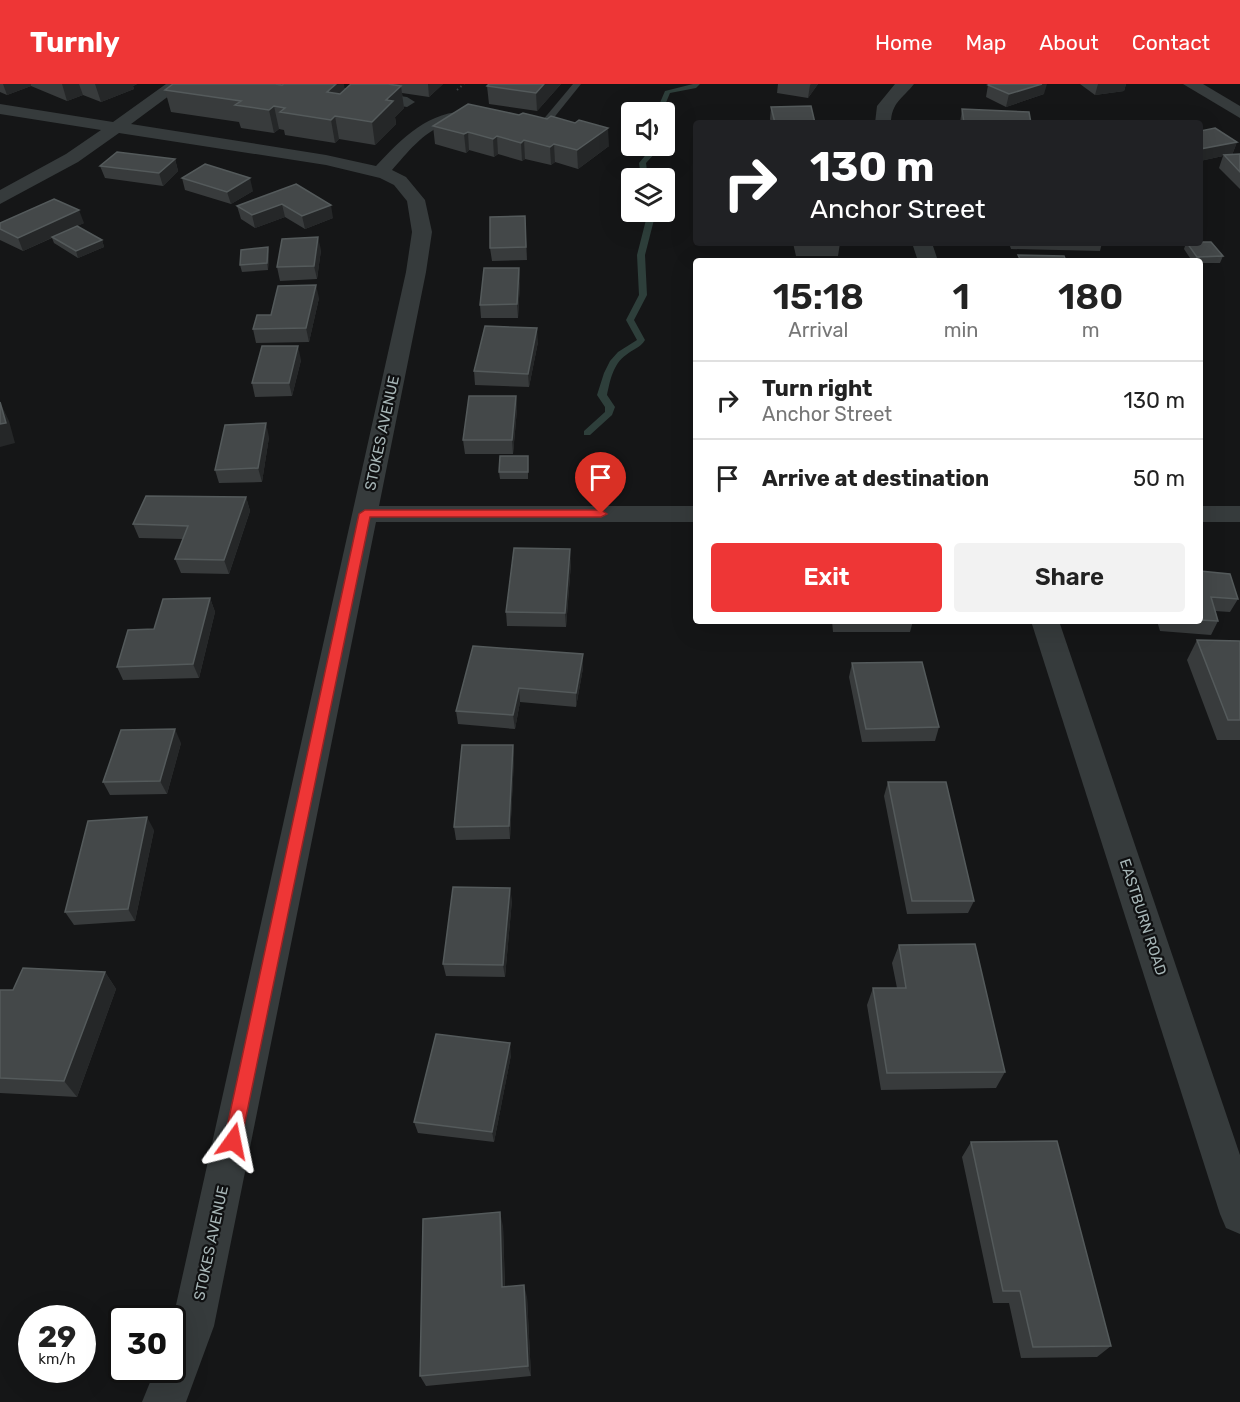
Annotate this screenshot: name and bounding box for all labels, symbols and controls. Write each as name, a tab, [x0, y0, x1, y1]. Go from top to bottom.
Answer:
text: Turnly	[30, 26, 120, 59]
text: Home	[875, 30, 932, 55]
text: Map	[965, 30, 1006, 55]
text: About	[1039, 30, 1099, 55]
text: Contact	[1132, 30, 1210, 55]
map controls	[621, 102, 675, 222]
button: sound	[621, 102, 675, 156]
text: 130 m	[810, 142, 935, 192]
icon: right	[711, 144, 789, 222]
button: layers	[621, 168, 675, 222]
text: Anchor Street	[810, 193, 986, 225]
text: 15:18	[773, 275, 864, 318]
text: 1	[952, 275, 970, 318]
text: 180	[1058, 275, 1123, 318]
text: Arrival	[788, 318, 848, 342]
text: min	[944, 318, 978, 342]
text: m	[1082, 318, 1100, 342]
street label: STOKES AVENUE	[361, 374, 403, 492]
text: Turn right	[762, 375, 872, 402]
icon: right	[711, 384, 744, 417]
text: 130 m	[1123, 387, 1185, 414]
text: Anchor Street	[762, 402, 892, 426]
pin	[575, 452, 626, 514]
icon: arrive	[584, 461, 617, 494]
icon: arrive	[711, 462, 744, 495]
text: Arrive at destination	[762, 465, 989, 492]
text: 50 m	[1133, 465, 1185, 492]
button: Exit	[711, 543, 942, 612]
button: Share	[954, 543, 1185, 612]
street label: EASTBURN ROAD	[1116, 856, 1170, 978]
position arrow	[201, 1109, 265, 1173]
street label: STOKES AVENUE	[190, 1184, 232, 1302]
speed limit sign: 30	[108, 1305, 186, 1383]
text: 29	[38, 1319, 76, 1355]
text: km/h	[38, 1350, 76, 1368]

